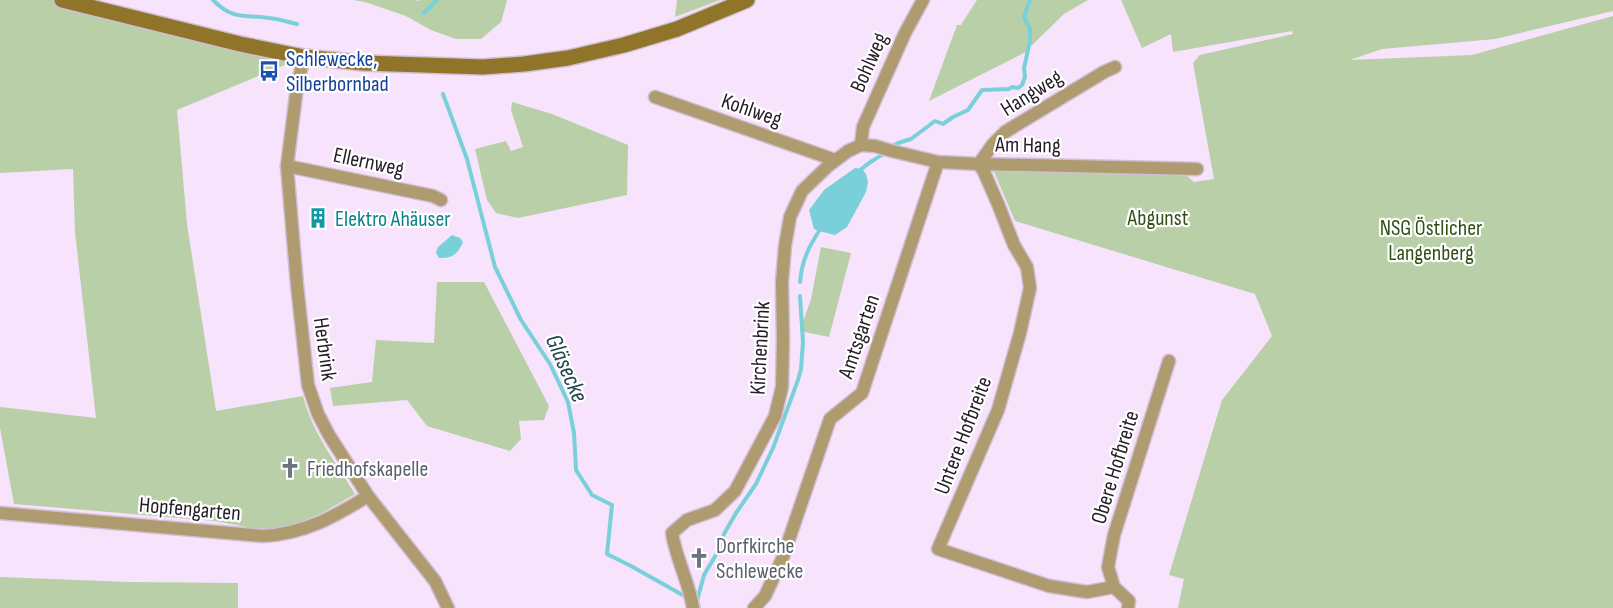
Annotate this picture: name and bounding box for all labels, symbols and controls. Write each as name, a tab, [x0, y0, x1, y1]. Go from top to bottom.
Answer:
street label: Bohlweg	[844, 28, 894, 97]
place label: Schlewecke, Silberbornbad	[286, 46, 389, 98]
bus stop icon: Schlewecke, Silberbornbad	[257, 59, 281, 83]
street label: Hangweg	[996, 64, 1068, 123]
street label: Kohlweg	[718, 88, 785, 133]
street label: Am Hang	[994, 131, 1061, 160]
street label: Ellernweg	[331, 142, 407, 183]
park label: Abgunst	[1127, 205, 1189, 232]
building icon: Elektro Ahäuser	[306, 206, 330, 230]
place label: Elektro Ahäuser	[335, 206, 451, 233]
park label: NSG Östlicher Langenberg	[1380, 215, 1482, 267]
street label: Amtsgarten	[832, 291, 886, 383]
street label: Kirchenbrink	[745, 300, 776, 396]
street label: Herbrink	[307, 316, 342, 383]
water label: Gläsecke	[539, 330, 594, 407]
street label: Untere Hofbreite	[929, 373, 998, 498]
street label: Obere Hofbreite	[1085, 407, 1145, 527]
church icon: Friedhofskapelle	[278, 456, 302, 480]
place label: Friedhofskapelle	[307, 456, 428, 483]
street label: Hopfengarten	[138, 492, 242, 527]
place label: Dorfkirche Schlewecke	[716, 533, 803, 585]
church icon: Dorfkirche Schlewecke	[687, 546, 711, 570]

